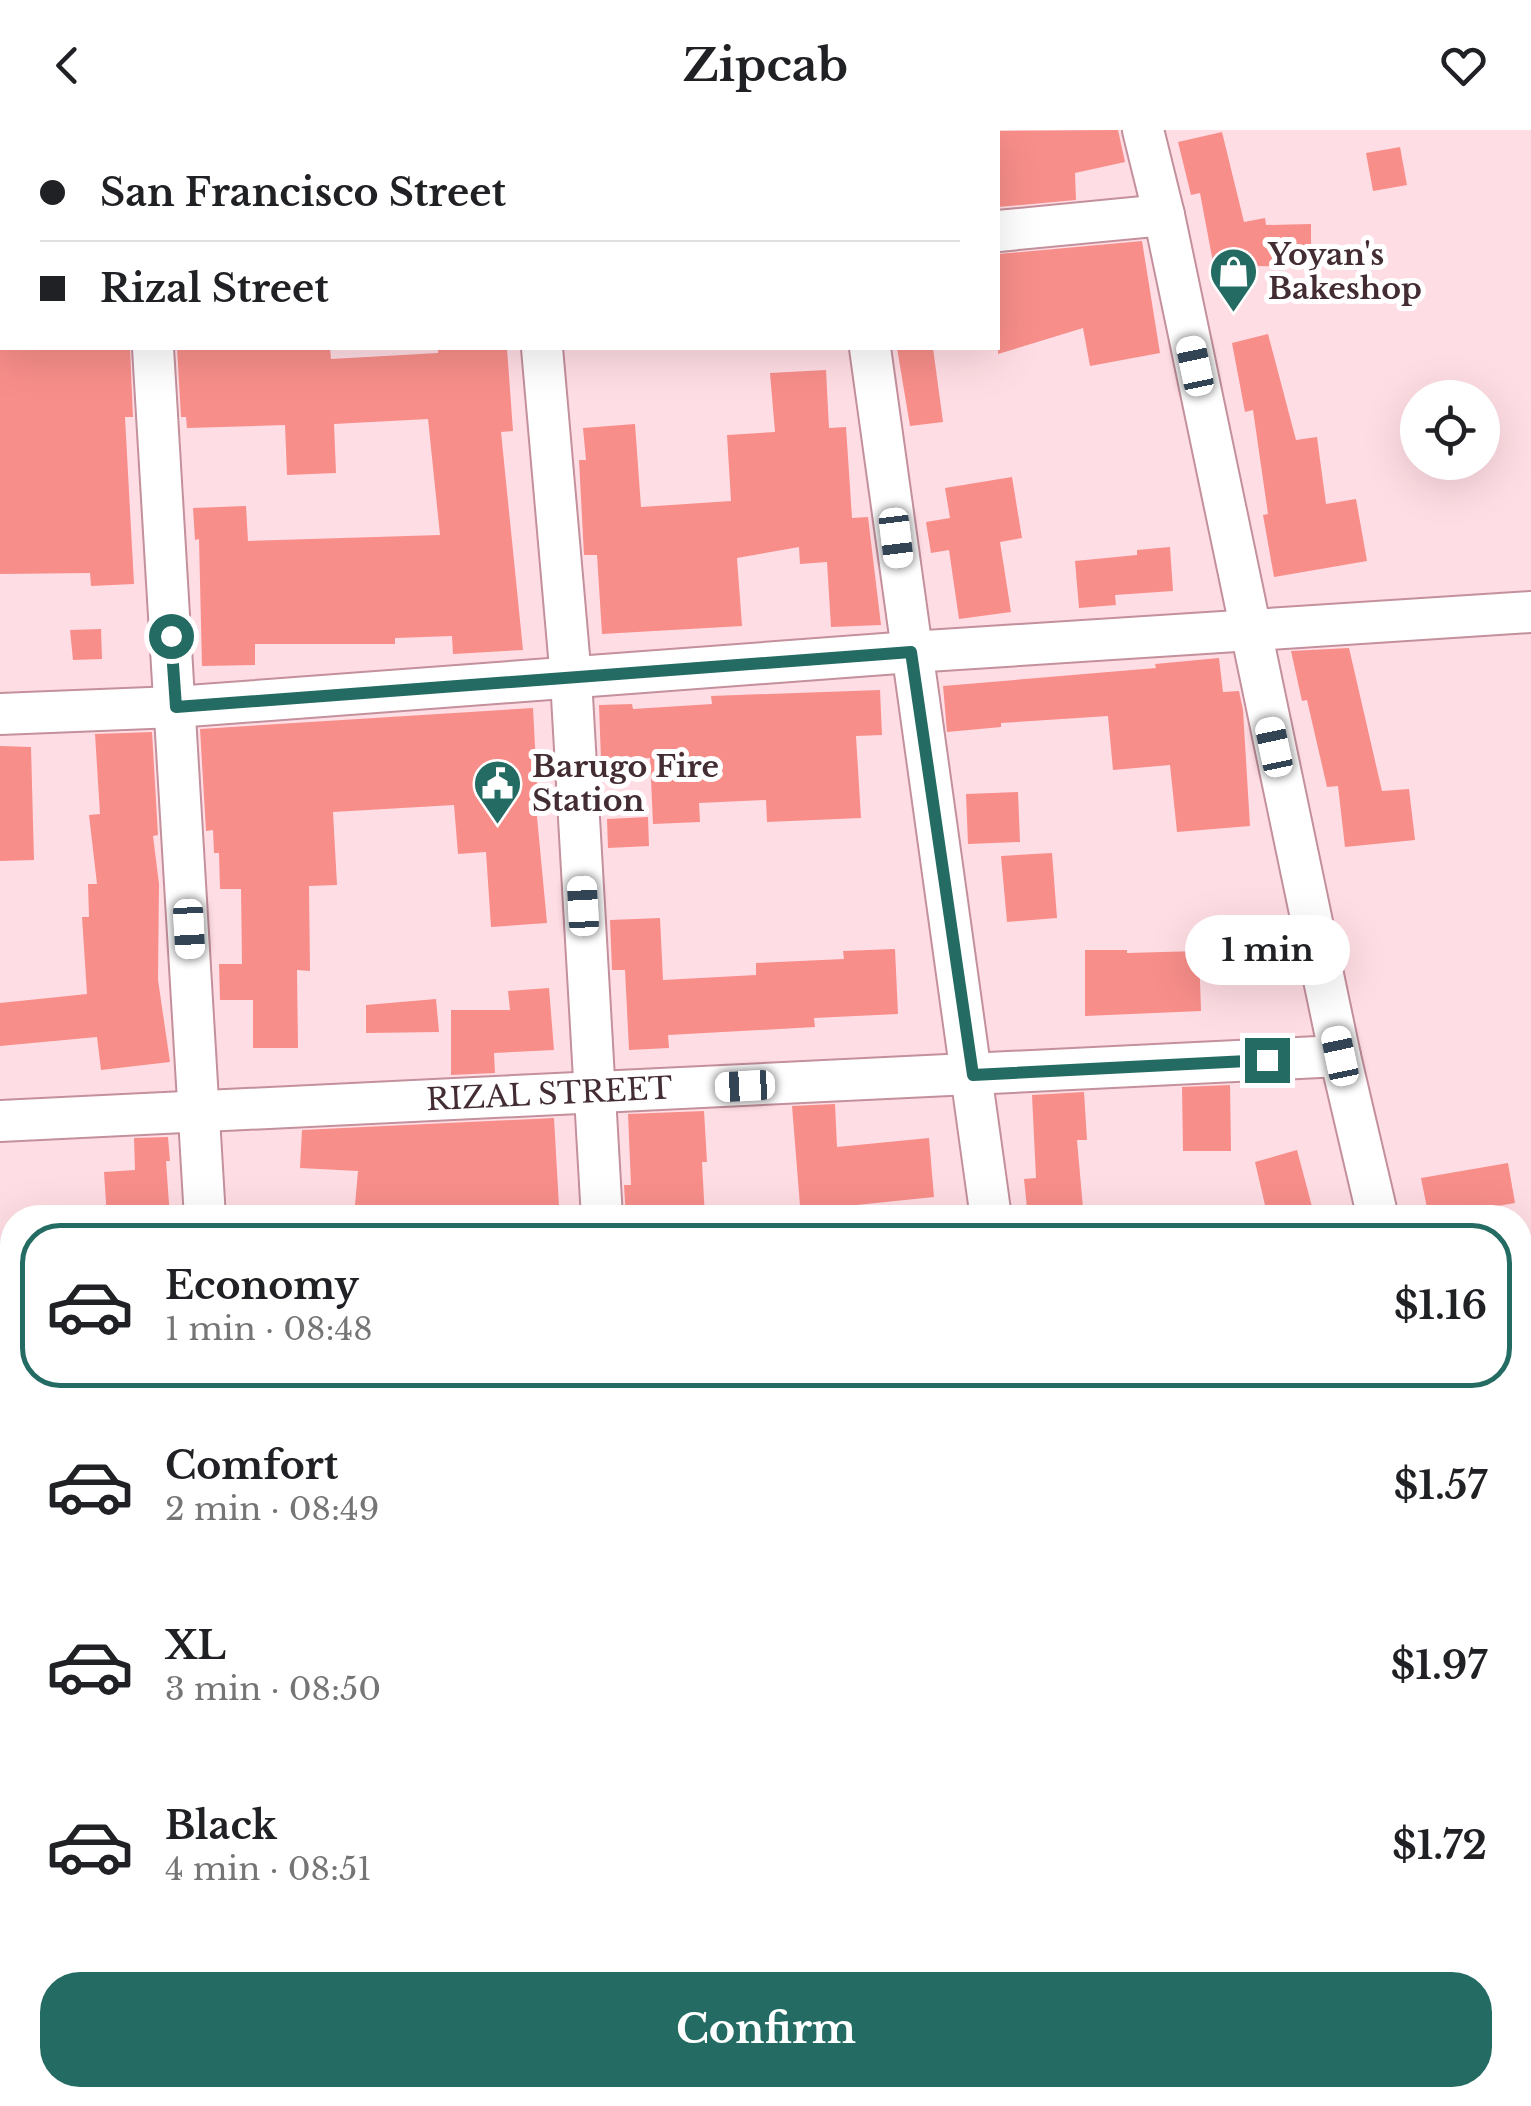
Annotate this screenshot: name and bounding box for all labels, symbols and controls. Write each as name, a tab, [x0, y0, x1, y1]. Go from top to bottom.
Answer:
text: Zipcab	[683, 37, 848, 93]
icon: back	[40, 38, 95, 93]
icon: heart	[1436, 38, 1491, 93]
text: San Francisco Street	[100, 169, 506, 216]
place label: Yoyan's Bakeshop	[1267, 236, 1422, 307]
shop icon: Yoyan's Bakeshop	[1207, 246, 1259, 314]
text: Rizal Street	[100, 265, 329, 312]
car	[1174, 334, 1216, 398]
map controls	[1400, 380, 1500, 480]
button: locate	[1400, 380, 1500, 480]
car	[877, 506, 915, 570]
route start	[149, 614, 194, 659]
car	[1253, 715, 1295, 779]
place label: Barugo Fire Station	[532, 748, 719, 819]
public building icon: Barugo Fire Station	[471, 758, 523, 826]
car	[566, 875, 600, 937]
car	[172, 898, 206, 960]
callout: 1 min	[1184, 915, 1350, 985]
text: 1 min	[1221, 930, 1314, 970]
car	[1319, 1024, 1361, 1088]
route end	[1245, 1038, 1290, 1083]
street label: RIZAL STREET	[425, 1069, 673, 1118]
car	[714, 1069, 776, 1103]
icon: car	[45, 1261, 135, 1351]
text: Economy	[165, 1262, 359, 1309]
text: $1.16	[1394, 1282, 1487, 1329]
text: 1 min · 08:48	[165, 1309, 373, 1349]
icon: car	[45, 1441, 135, 1531]
text: Comfort	[165, 1442, 338, 1489]
text: $1.57	[1394, 1462, 1487, 1509]
text: 2 min · 08:49	[165, 1489, 379, 1529]
icon: car	[45, 1621, 135, 1711]
text: XL	[165, 1622, 226, 1669]
text: $1.97	[1391, 1642, 1487, 1689]
text: 3 min · 08:50	[165, 1669, 381, 1709]
icon: car	[45, 1801, 135, 1891]
text: Black	[165, 1802, 277, 1849]
text: $1.72	[1392, 1822, 1487, 1869]
text: 4 min · 08:51	[165, 1849, 372, 1889]
button: Confirm	[40, 1972, 1492, 2087]

